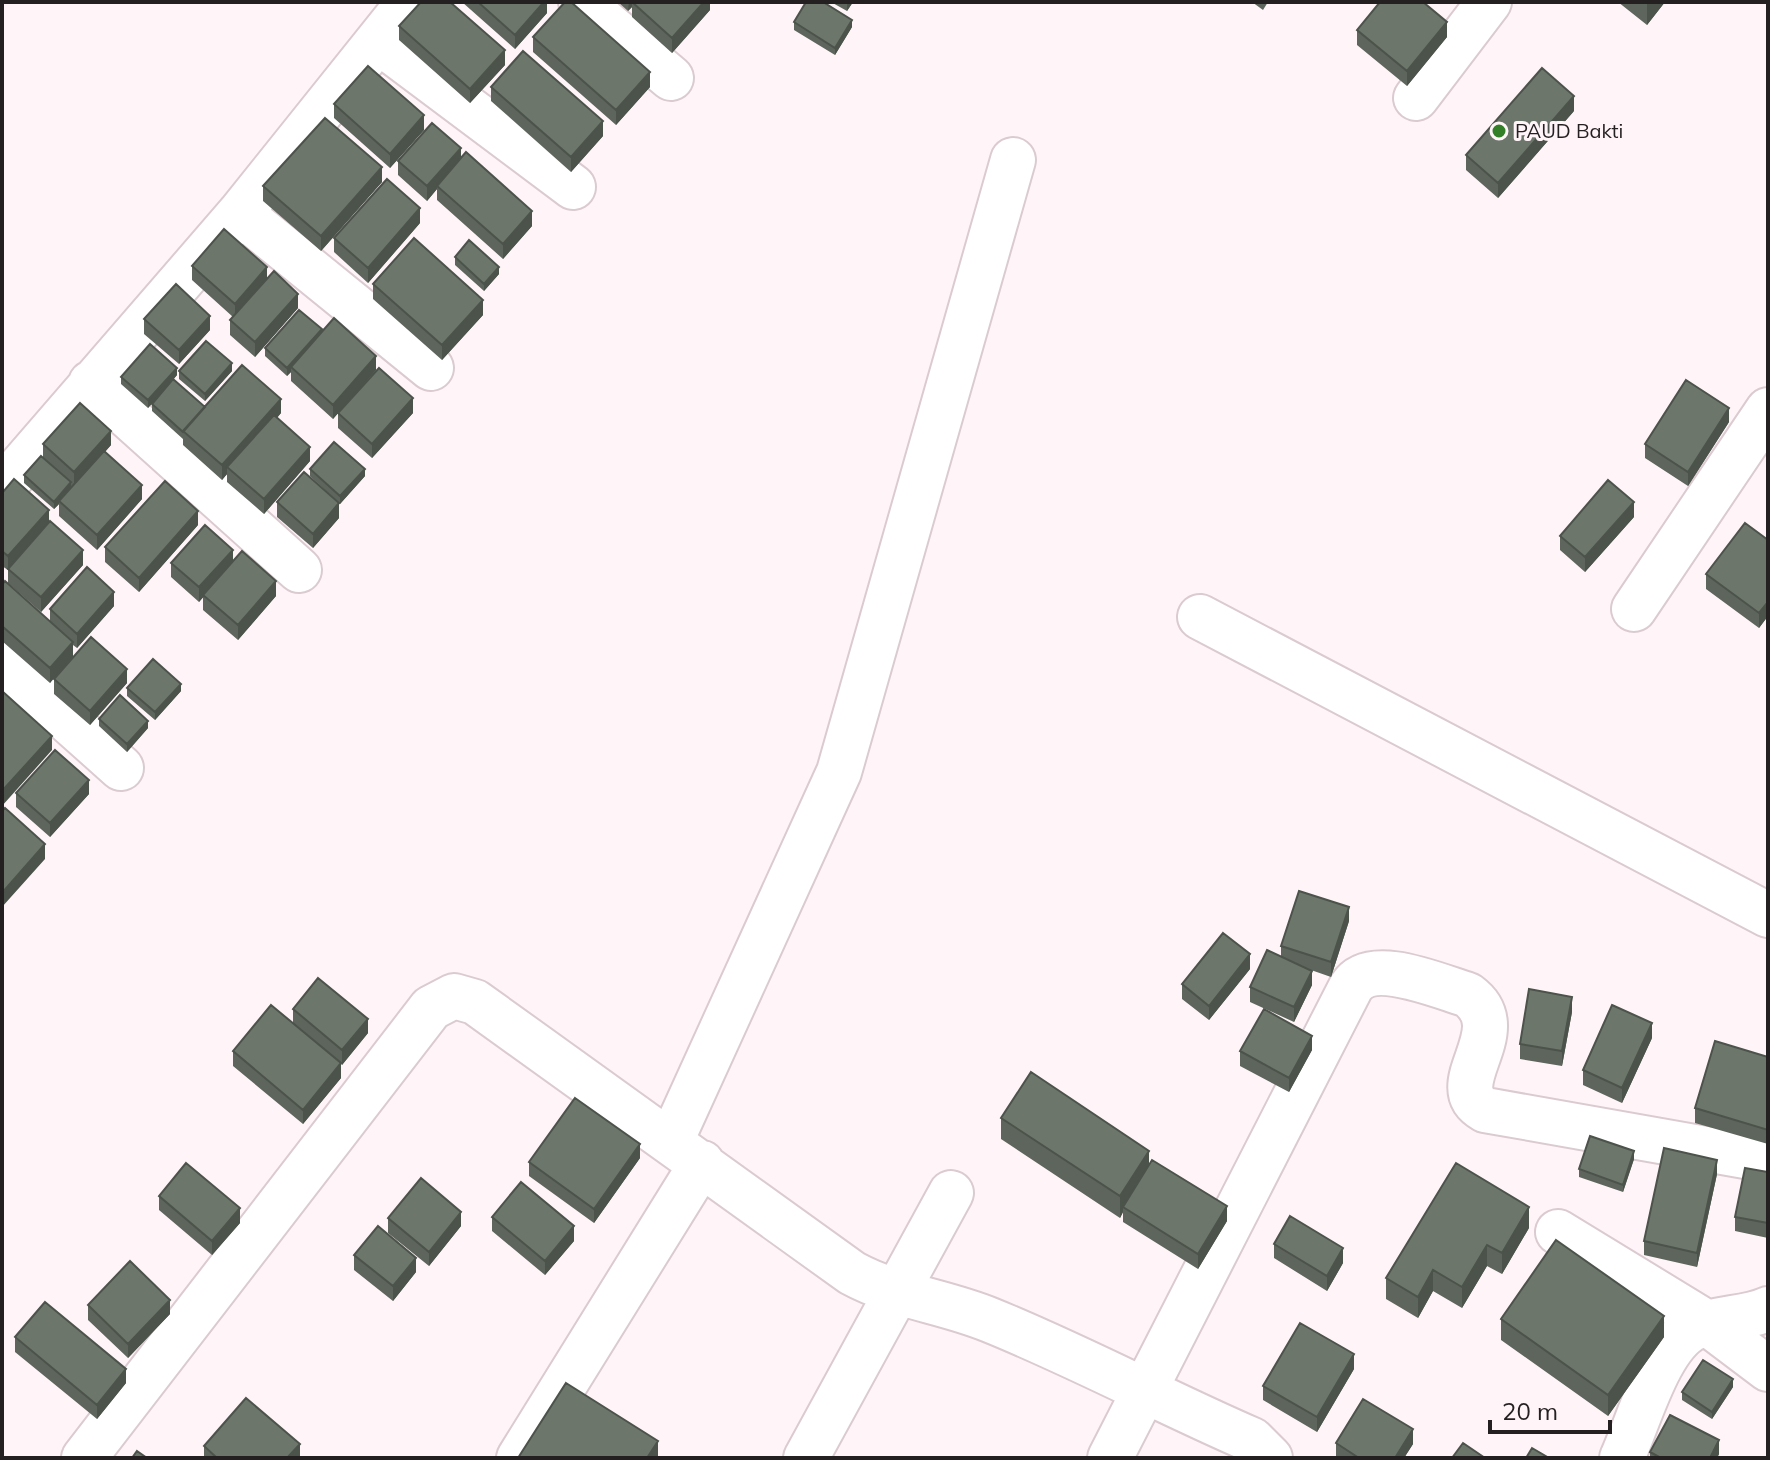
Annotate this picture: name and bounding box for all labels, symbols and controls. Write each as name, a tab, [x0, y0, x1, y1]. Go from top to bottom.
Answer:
place label: PAUD Bakti	[1515, 118, 1623, 143]
marker: PAUD Bakti	[1490, 122, 1508, 140]
scale bar	[1490, 1384, 1610, 1434]
text: 20 m	[1502, 1396, 1558, 1426]

